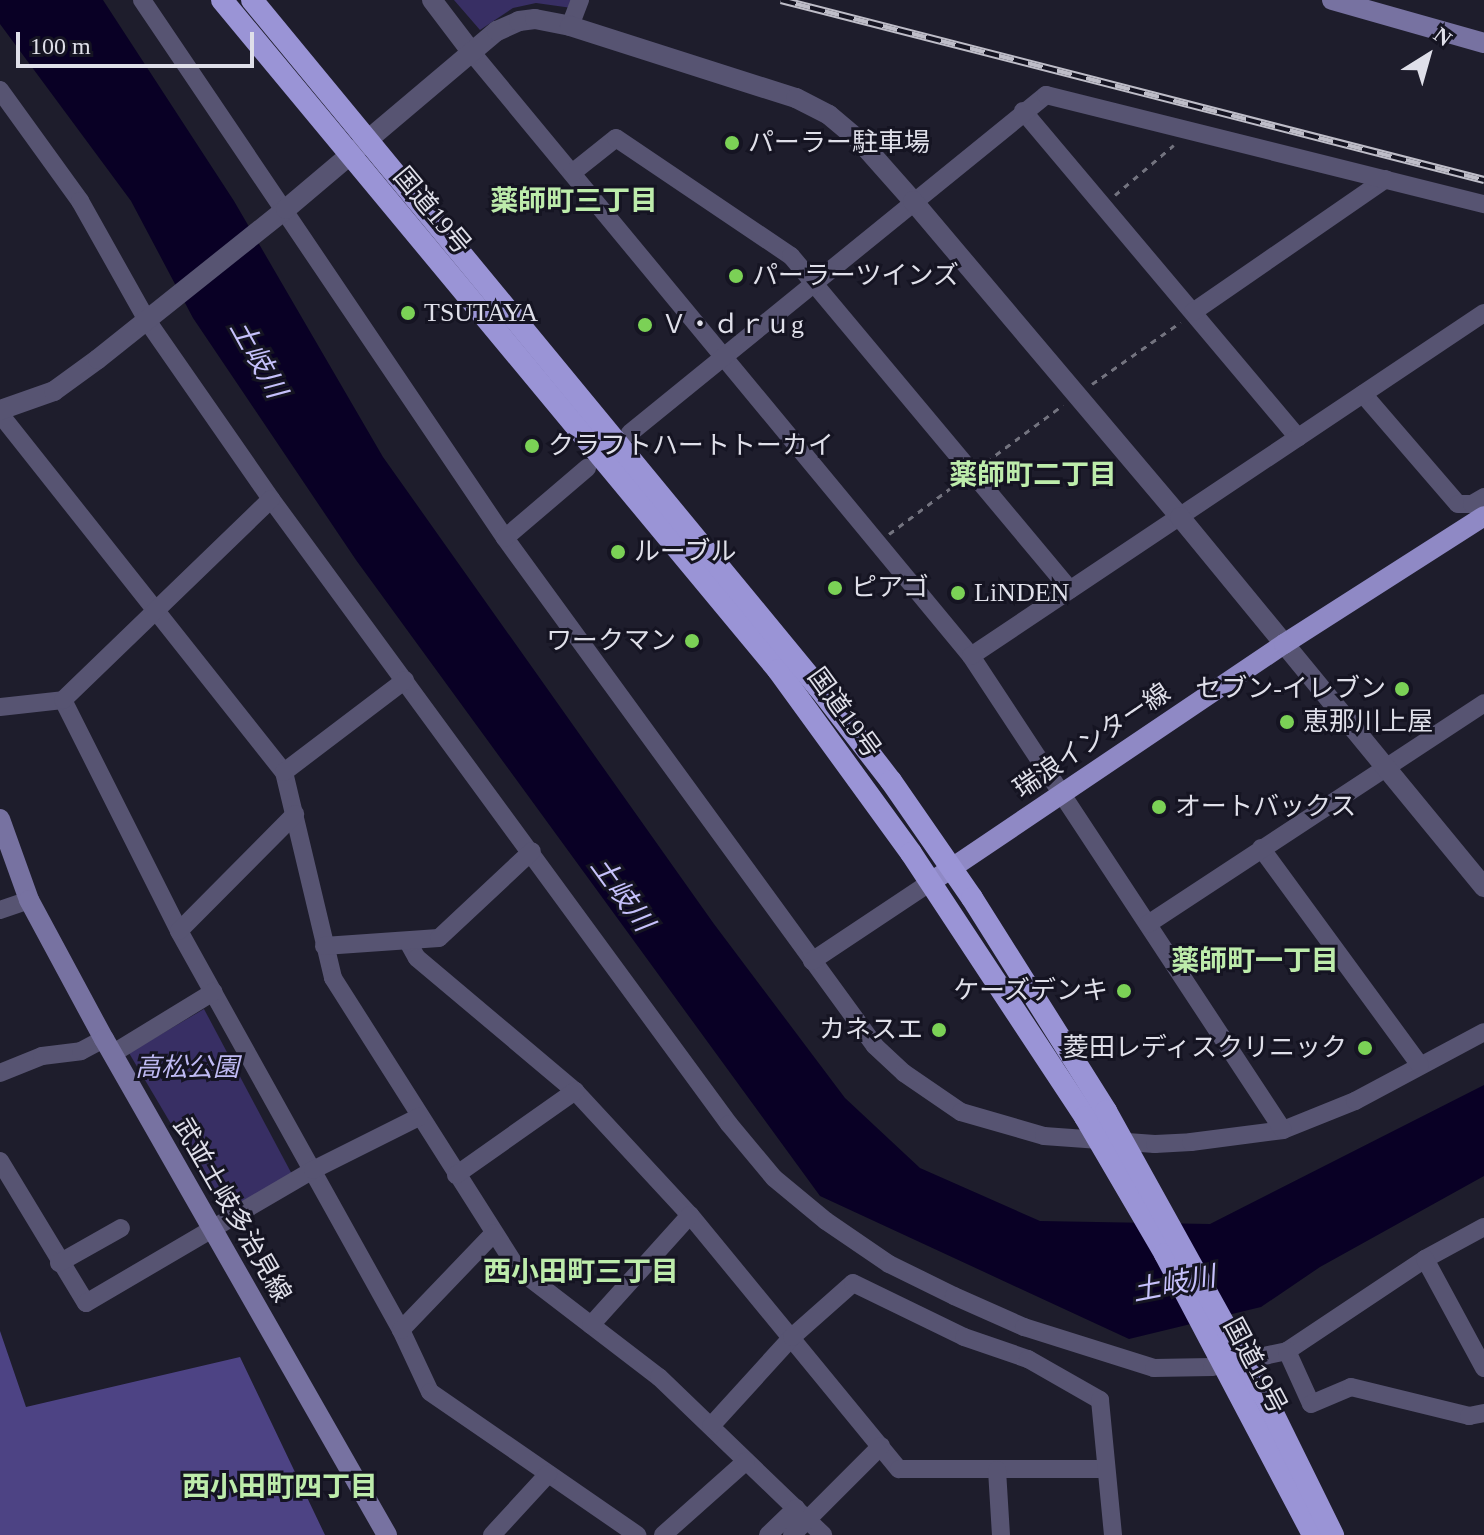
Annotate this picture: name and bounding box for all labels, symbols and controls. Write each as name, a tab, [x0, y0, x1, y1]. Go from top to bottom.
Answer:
scale bar	[20, 16, 258, 66]
north arrow	[1388, 16, 1468, 96]
text: N	[1429, 22, 1457, 51]
text: 100 m	[30, 33, 91, 59]
place label: パーラー駐車場	[748, 127, 930, 159]
marker: パーラー駐車場	[723, 134, 741, 152]
street label: 国道19号	[387, 161, 477, 261]
district label: 薬師町三丁目	[490, 184, 658, 218]
place label: パーラーツインズ	[752, 260, 960, 292]
marker: パーラーツインズ	[727, 267, 745, 285]
place label: TSUTAYA	[424, 297, 538, 329]
marker: TSUTAYA	[399, 304, 417, 322]
place label: Ｖ・ｄｒｕg	[661, 309, 804, 341]
water label: 土岐川	[223, 314, 293, 404]
marker: Ｖ・ｄｒｕg	[636, 316, 654, 334]
place label: クラフトハートトーカイ	[548, 430, 834, 462]
marker: クラフトハートトーカイ	[523, 437, 541, 455]
district label: 薬師町二丁目	[949, 458, 1117, 492]
place label: ルーブル	[634, 536, 738, 568]
marker: ルーブル	[609, 543, 627, 561]
place label: ピアゴ	[851, 572, 929, 604]
place label: LiNDEN	[974, 577, 1069, 609]
marker: ピアゴ	[826, 579, 844, 597]
marker: LiNDEN	[949, 584, 967, 602]
place label: ワークマン	[546, 625, 676, 657]
marker: ワークマン	[683, 632, 701, 650]
street label: 国道19号	[801, 662, 887, 764]
place label: セブン-イレブン	[1195, 673, 1386, 705]
street label: 瑞浪インター線	[1008, 677, 1176, 805]
marker: セブン-イレブン	[1393, 680, 1411, 698]
place label: 恵那川上屋	[1303, 706, 1433, 738]
marker: 恵那川上屋	[1278, 713, 1296, 731]
place label: オートバックス	[1175, 791, 1357, 823]
marker: オートバックス	[1150, 798, 1168, 816]
water label: 土岐川	[584, 850, 660, 938]
district label: 薬師町一丁目	[1171, 944, 1339, 978]
place label: ケーズデンキ	[952, 975, 1108, 1007]
marker: ケーズデンキ	[1115, 982, 1133, 1000]
place label: カネスエ	[819, 1014, 923, 1046]
marker: カネスエ	[930, 1021, 948, 1039]
place label: 菱田レディスクリニック	[1061, 1032, 1347, 1064]
marker: 菱田レディスクリニック	[1354, 1037, 1376, 1059]
park label: 高松公園	[135, 1052, 239, 1084]
street label: 武並土岐多治見線	[166, 1112, 298, 1308]
district label: 西小田町三丁目	[483, 1255, 679, 1289]
water label: 土岐川	[1130, 1259, 1218, 1309]
street label: 国道19号	[1217, 1313, 1293, 1419]
district label: 西小田町四丁目	[182, 1470, 378, 1504]

